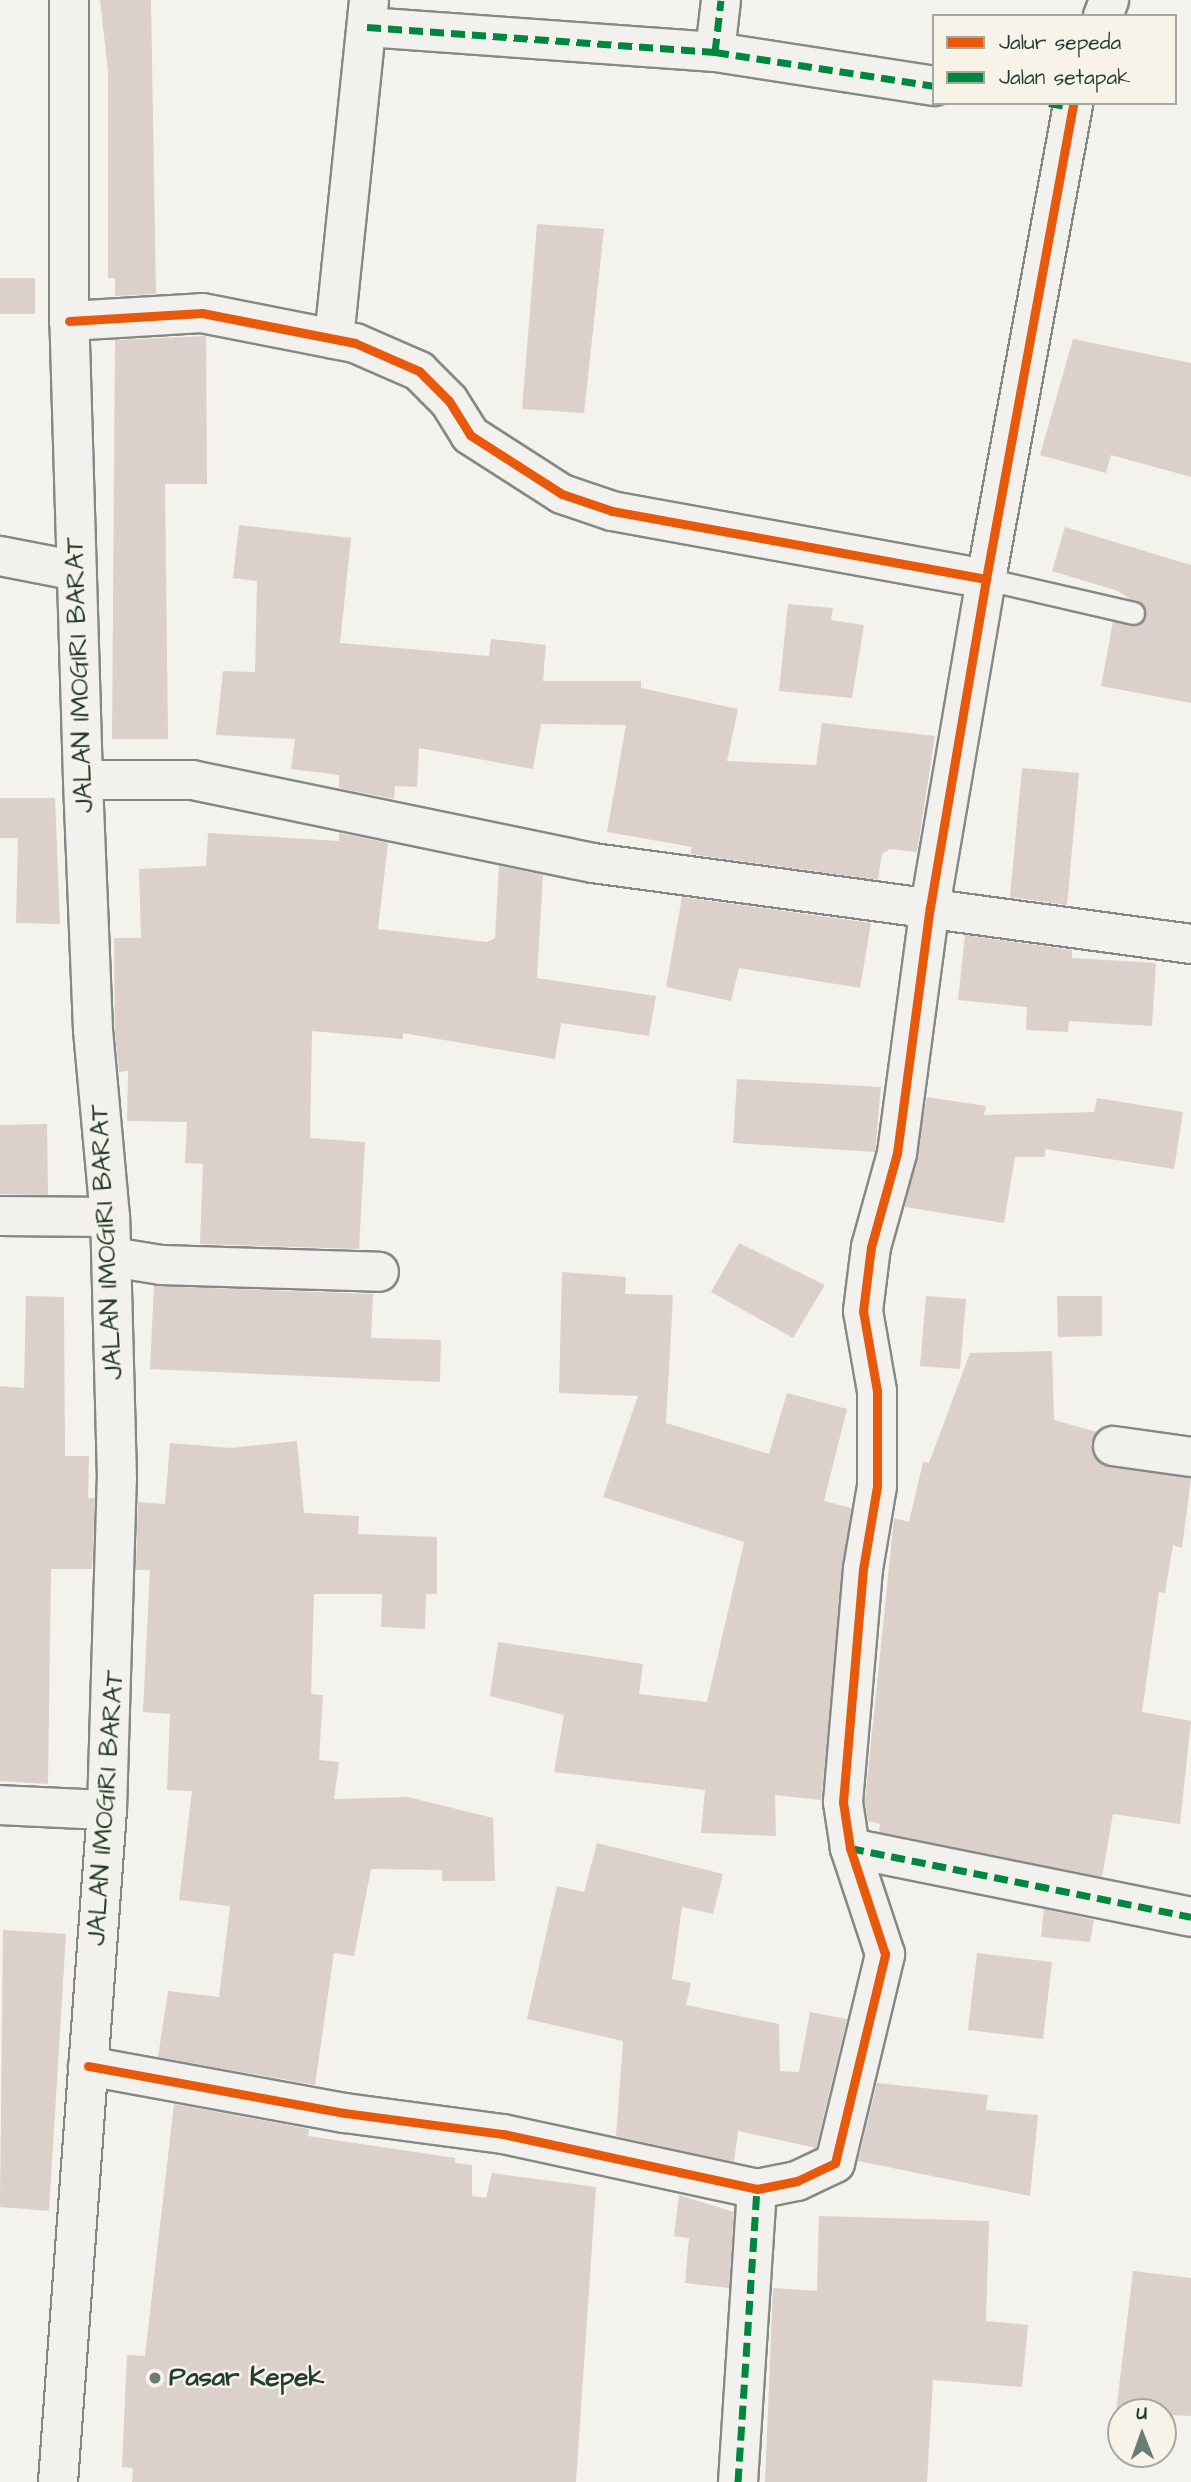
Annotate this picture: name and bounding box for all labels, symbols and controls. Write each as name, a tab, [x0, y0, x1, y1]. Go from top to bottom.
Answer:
legend	[932, 14, 1177, 105]
text: Jalur sepeda	[999, 28, 1121, 57]
text: Jalan setapak	[999, 63, 1130, 92]
street label: JALAN IMOGIRI BARAT	[60, 537, 100, 813]
street label: JALAN IMOGIRI BARAT	[84, 1103, 130, 1381]
street label: JALAN IMOGIRI BARAT	[81, 1669, 131, 1947]
place label: Pasar Kepek	[169, 2362, 324, 2394]
marker: Pasar Kepek	[147, 2370, 163, 2386]
north arrow	[1107, 2398, 1177, 2468]
text: U	[1136, 2400, 1147, 2427]

